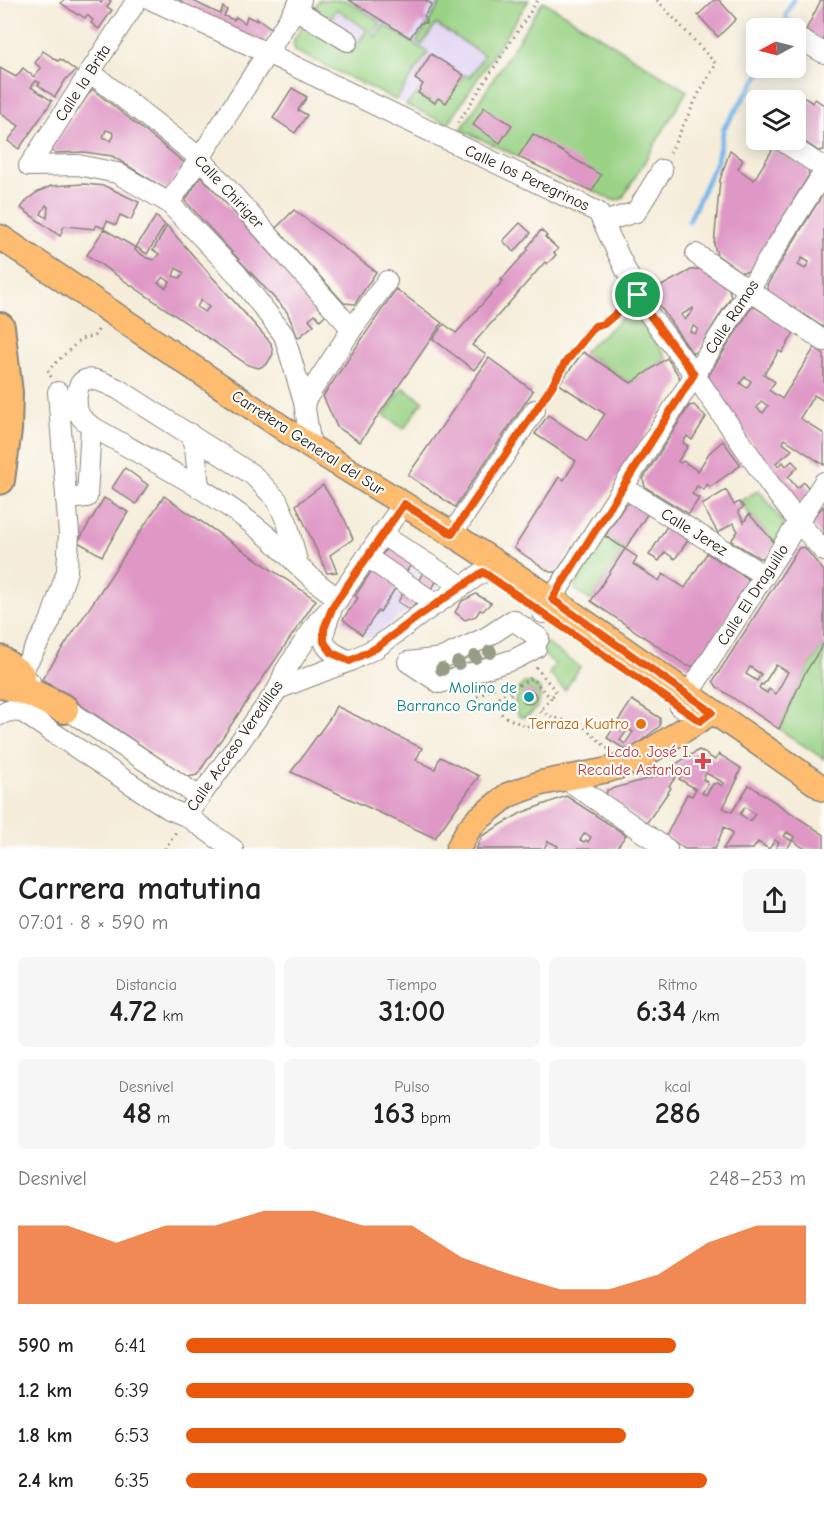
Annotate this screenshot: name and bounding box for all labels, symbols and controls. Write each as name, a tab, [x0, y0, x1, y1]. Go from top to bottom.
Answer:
north arrow	[746, 18, 806, 78]
map controls	[746, 18, 806, 150]
street label: Calle la Brita	[52, 41, 114, 125]
button: layers	[746, 90, 806, 150]
street label: Calle los Peregrinos	[462, 141, 592, 215]
street label: Calle Chiriger	[191, 152, 268, 233]
pin	[612, 269, 663, 320]
street label: Calle Ramos	[701, 276, 763, 357]
icon: arrive	[621, 278, 654, 311]
street label: Carretera General del Sur	[228, 387, 388, 499]
street label: Calle Jerez	[658, 505, 731, 559]
street label: Calle El Draguillo	[714, 541, 792, 649]
street label: Calle Acceso Veredillas	[183, 677, 287, 815]
place label: Molino de Barranco Grande	[397, 679, 517, 715]
marker: Molino de Barranco Grande	[522, 690, 536, 704]
place label: Terraza Kuatro	[529, 715, 629, 733]
marker: Terraza Kuatro	[634, 717, 648, 731]
place label: Lcdo. José I. Recalde Astarloa	[577, 743, 691, 779]
marker: Lcdo. José I. Recalde Astarloa	[696, 754, 710, 768]
text: Carrera matutina	[18, 869, 262, 907]
button: share	[743, 869, 806, 932]
text: 07:01 · 8 × 590 m	[18, 911, 168, 934]
text: Distancia	[116, 976, 177, 994]
text: Tiempo	[387, 976, 437, 994]
text: Ritmo	[658, 976, 697, 994]
text: 4.72	[109, 994, 157, 1029]
text: 31:00	[378, 994, 446, 1029]
text: 6:34	[636, 994, 686, 1029]
text: km	[157, 1007, 183, 1025]
text: /km	[686, 1007, 720, 1025]
text: Desnivel	[119, 1078, 174, 1096]
text: Pulso	[394, 1078, 430, 1096]
text: kcal	[664, 1078, 691, 1096]
text: 48	[122, 1096, 152, 1131]
text: 163	[373, 1096, 415, 1131]
text: 286	[655, 1096, 701, 1131]
text: m	[152, 1109, 170, 1127]
text: bpm	[415, 1109, 451, 1127]
text: Desnivel	[18, 1167, 87, 1190]
text: 248–253 m	[709, 1167, 806, 1190]
text: 590 m	[18, 1334, 74, 1357]
text: 6:41	[114, 1334, 146, 1357]
text: 1.2 km	[18, 1379, 72, 1402]
text: 6:39	[114, 1379, 149, 1402]
text: 1.8 km	[18, 1424, 73, 1447]
text: 6:53	[114, 1424, 149, 1447]
text: 2.4 km	[18, 1469, 74, 1492]
text: 6:35	[114, 1469, 149, 1492]

